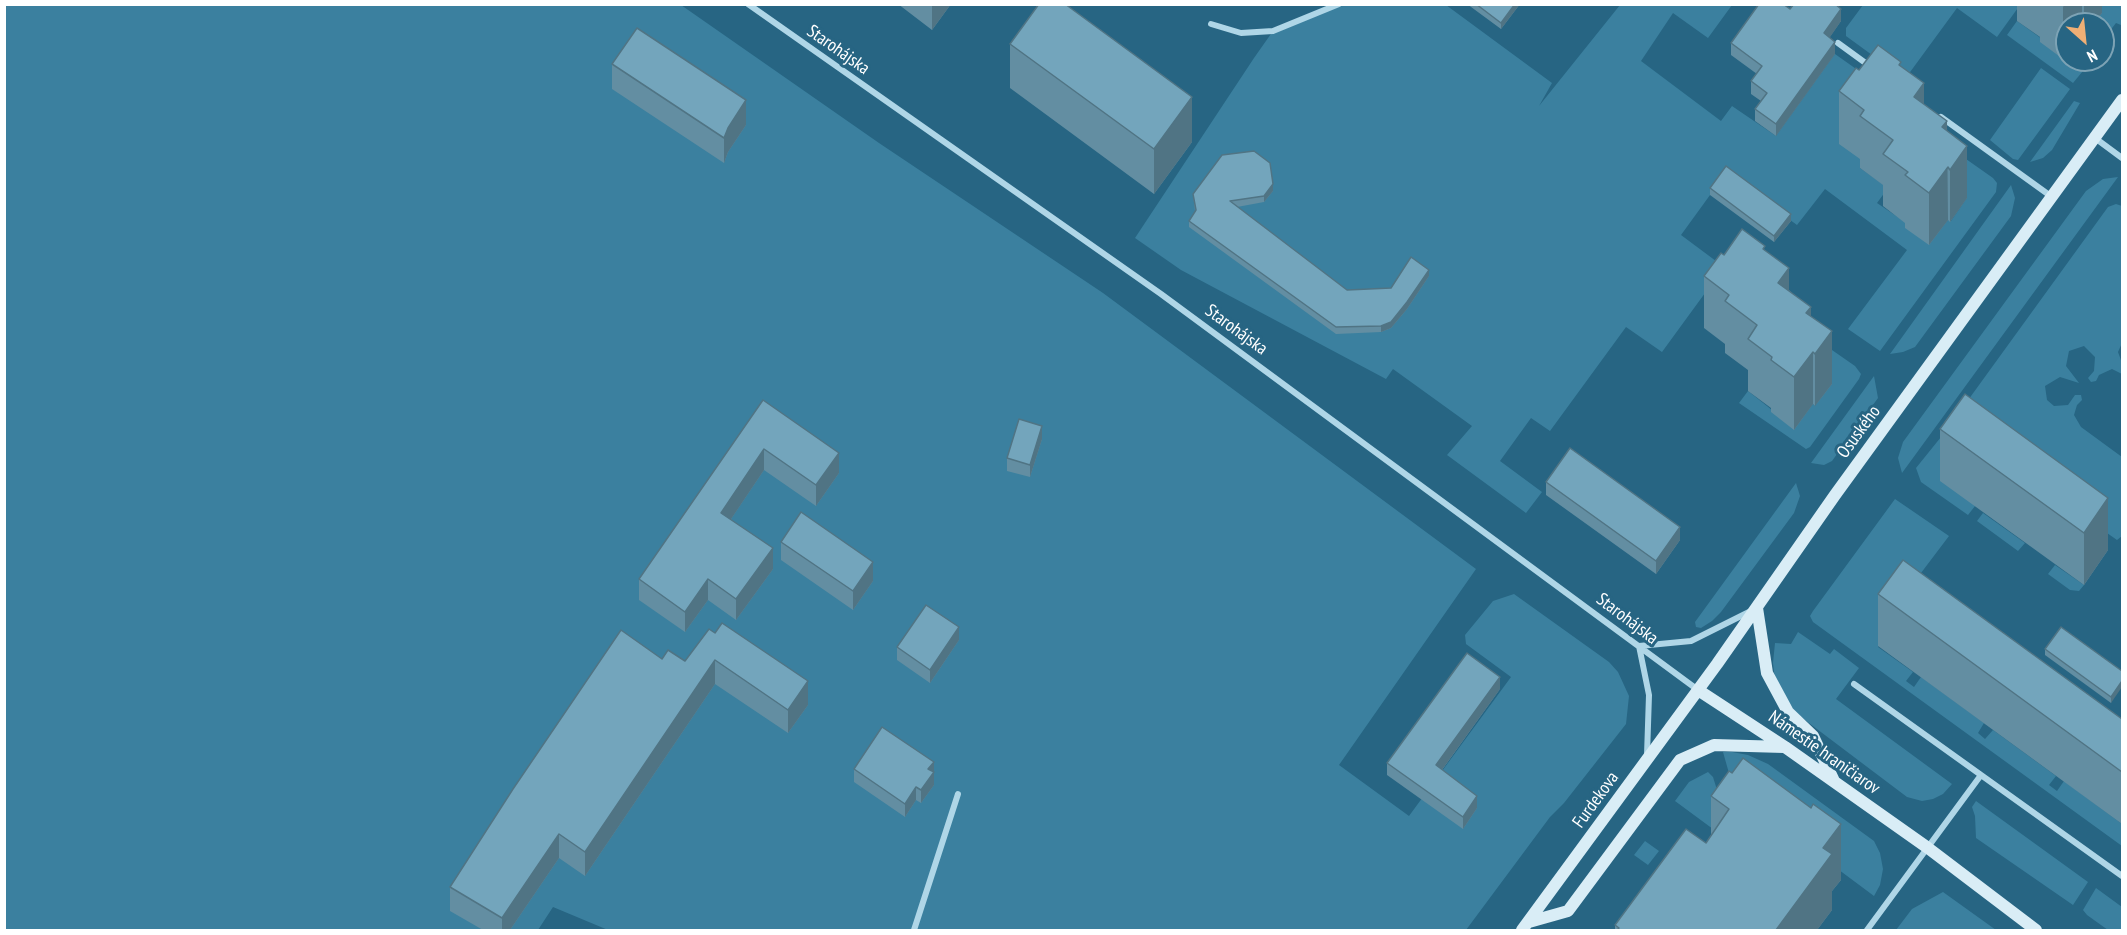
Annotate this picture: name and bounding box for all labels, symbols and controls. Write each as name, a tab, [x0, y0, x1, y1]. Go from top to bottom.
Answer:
north arrow	[2055, 12, 2115, 72]
street label: Starohájska	[802, 21, 874, 79]
text: N	[2084, 45, 2101, 67]
street label: Starohájska	[1201, 300, 1271, 360]
street label: Osuského	[1833, 401, 1885, 463]
street label: Starohájska	[1592, 589, 1662, 649]
street label: Námestie hraničiarov	[1764, 707, 1884, 799]
street label: Furdekova	[1568, 768, 1624, 832]

